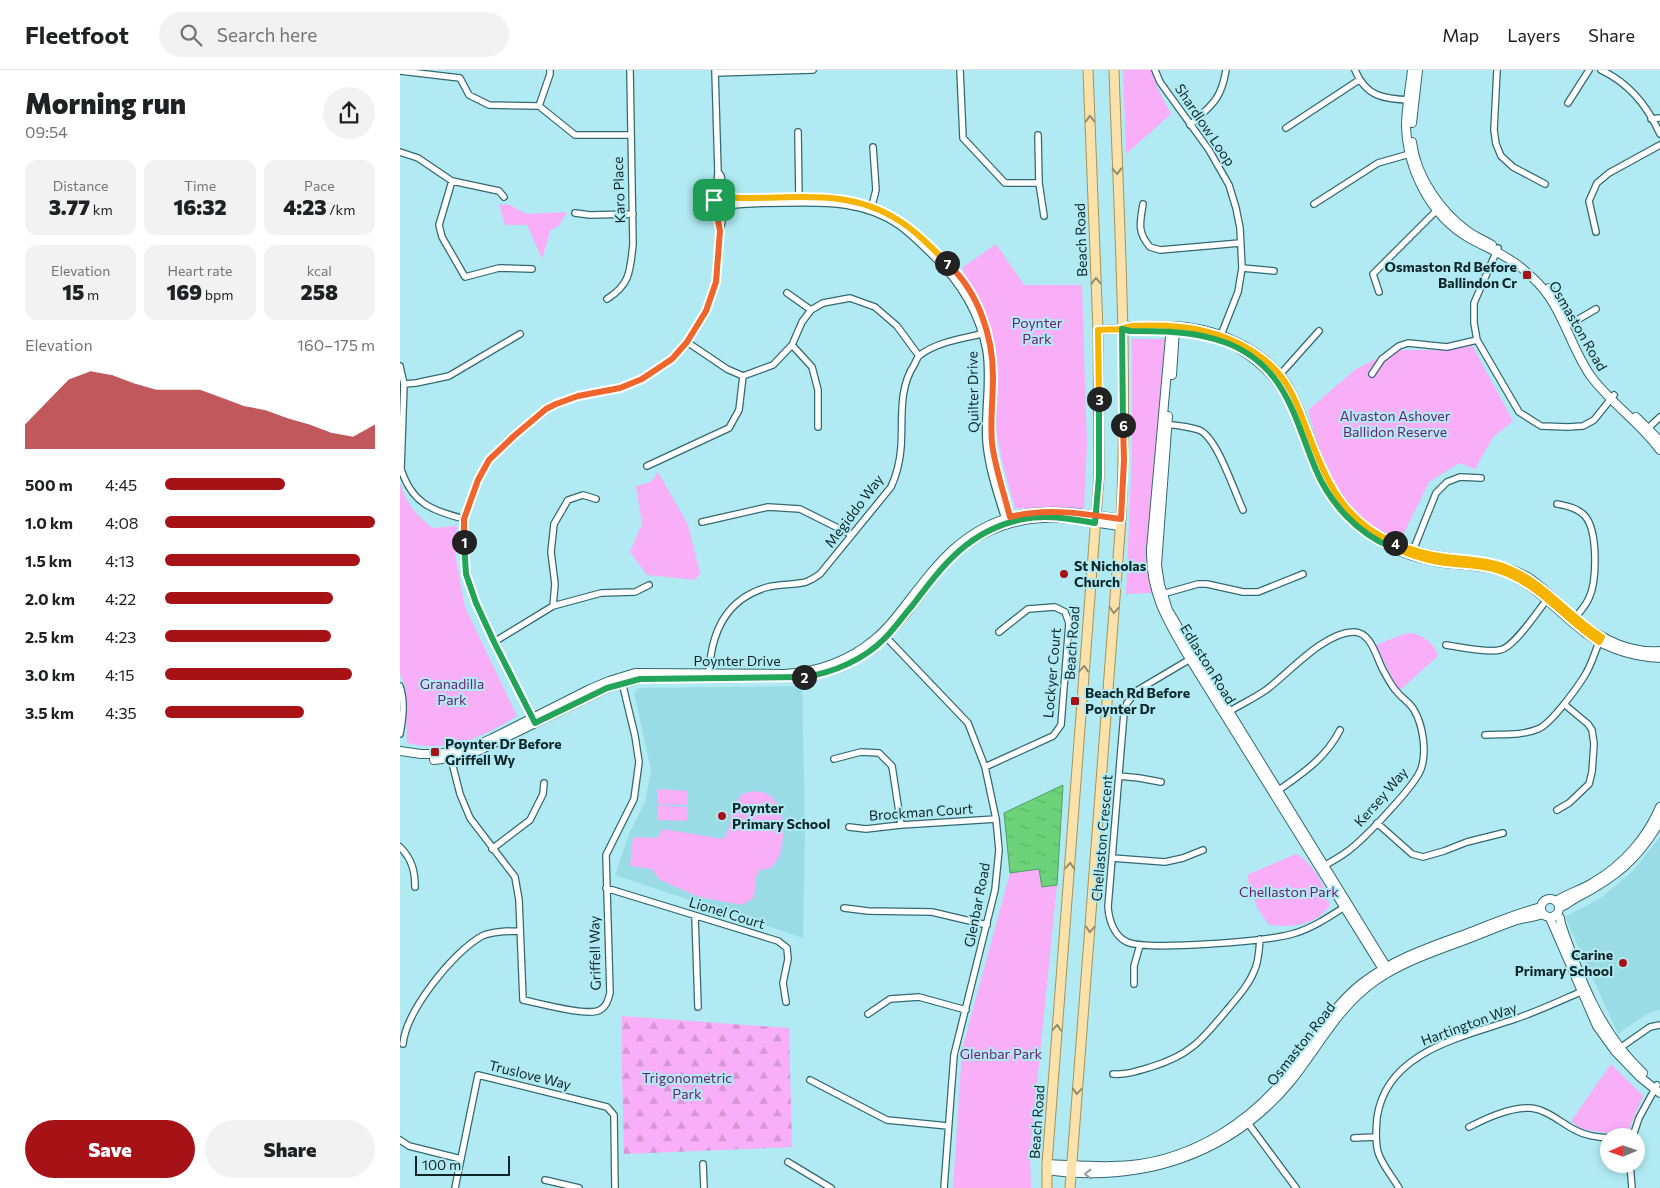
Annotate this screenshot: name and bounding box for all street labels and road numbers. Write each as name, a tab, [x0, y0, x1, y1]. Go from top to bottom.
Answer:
street label: Shardlow Loop	[1172, 80, 1239, 169]
street label: Karo Place	[609, 156, 628, 224]
street label: Beach Road	[1071, 203, 1090, 277]
street label: Osmaston Road	[1546, 278, 1611, 374]
street label: Quilter Drive	[963, 351, 982, 433]
street label: Megiddo Way	[821, 471, 887, 551]
street label: Beach Road	[1060, 605, 1083, 681]
street label: Edlaston Road	[1177, 621, 1240, 707]
street label: Lockyer Court	[1039, 627, 1064, 719]
street label: Poynter Drive	[693, 652, 781, 669]
street label: Kersey Way	[1350, 764, 1411, 830]
street label: Chellaston Crescent	[1087, 774, 1116, 902]
street label: Brockman Court	[868, 799, 974, 824]
street label: Glenbar Road	[960, 861, 993, 949]
street label: Lionel Court	[687, 893, 768, 932]
street label: Griffell Way	[585, 915, 604, 991]
street label: Hartington Way	[1418, 998, 1519, 1049]
street label: Osmaston Road	[1263, 999, 1338, 1089]
street label: Truslove Way	[487, 1056, 573, 1093]
street label: Beach Road	[1025, 1084, 1048, 1160]

